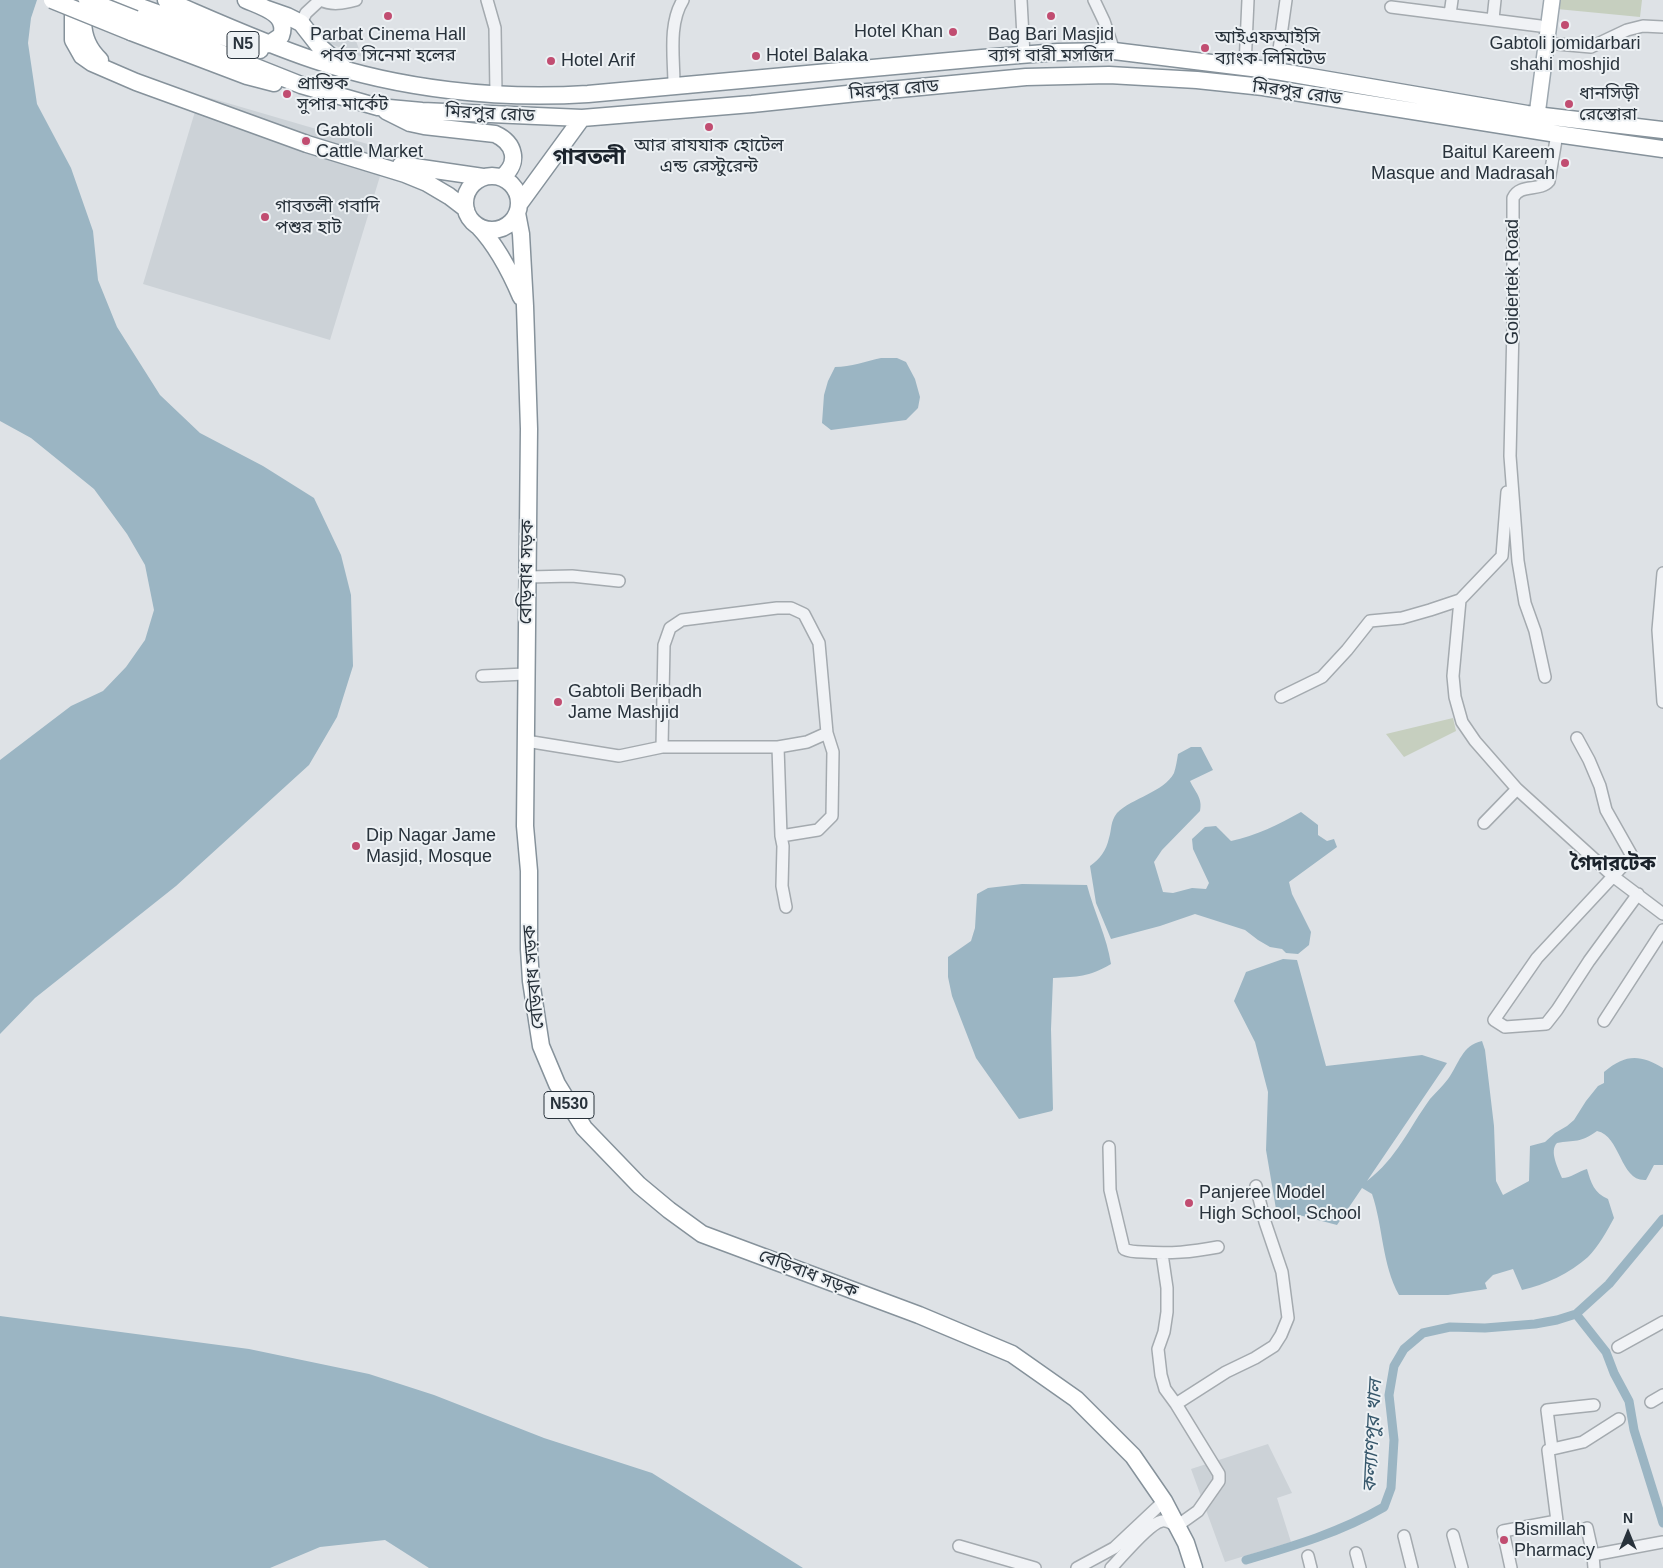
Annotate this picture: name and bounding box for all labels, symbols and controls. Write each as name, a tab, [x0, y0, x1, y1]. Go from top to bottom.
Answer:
marker: Parbat Cinema Hall পর্বত সিনেমা হলের	[382, 10, 394, 22]
marker: Bag Bari Masjid ব্যাগ বারী মসজিদ	[1045, 10, 1057, 22]
marker: Gabtoli jomidarbari shahi moshjid	[1559, 19, 1571, 31]
place label: Hotel Khan	[854, 21, 943, 43]
place label: Parbat Cinema Hall পর্বত সিনেমা হলের	[310, 24, 466, 66]
place label: Bag Bari Masjid ব্যাগ বারী মসজিদ	[988, 24, 1114, 66]
marker: Hotel Khan	[947, 26, 959, 38]
place label: আইএফআইসি ব্যাংক লিমিটেড	[1215, 27, 1326, 70]
road number: N5	[227, 32, 259, 58]
place label: Gabtoli jomidarbari shahi moshjid	[1489, 33, 1641, 76]
marker: আইএফআইসি ব্যাংক লিমিটেড	[1199, 42, 1211, 54]
place label: Hotel Balaka	[766, 45, 868, 67]
place label: Hotel Arif	[561, 50, 635, 72]
marker: Hotel Balaka	[750, 50, 762, 62]
marker: Hotel Arif	[545, 55, 557, 67]
place label: প্রান্তিক সুপার মার্কেট	[297, 73, 388, 116]
street label: মিরপুর রোড	[848, 75, 940, 105]
street label: মিরপুর রোড	[1251, 76, 1343, 110]
place label: ধানসিড়ী রেস্তোরা	[1579, 83, 1639, 126]
marker: প্রান্তিক সুপার মার্কেট	[281, 88, 293, 100]
marker: ধানসিড়ী রেস্তোরা	[1563, 98, 1575, 110]
street label: মিরপুর রোড	[445, 101, 535, 127]
place label: Gabtoli Cattle Market	[316, 120, 423, 162]
marker: আর রাযযাক হোটেল এন্ড রেস্টুরেন্ট	[703, 121, 715, 133]
marker: Gabtoli Cattle Market	[300, 135, 312, 147]
place label: আর রাযযাক হোটেল এন্ড রেস্টুরেন্ট	[634, 135, 784, 178]
place label: Baitul Kareem Masque and Madrasah	[1371, 142, 1555, 184]
district label: গাবতলী	[553, 145, 625, 171]
marker: Baitul Kareem Masque and Madrasah	[1559, 157, 1571, 169]
place label: গাবতলী গবাদি পশুর হাট	[275, 196, 380, 238]
marker: গাবতলী গবাদি পশুর হাট	[259, 211, 271, 223]
street label: Goidertek Road	[1502, 219, 1524, 345]
street label: বেড়িবাধ সড়ক	[515, 520, 539, 624]
place label: Gabtoli Beribadh Jame Mashjid	[568, 681, 702, 724]
marker: Gabtoli Beribadh Jame Mashjid	[552, 696, 564, 708]
place label: Dip Nagar Jame Masjid, Mosque	[366, 825, 496, 868]
marker: Dip Nagar Jame Masjid, Mosque	[350, 840, 362, 852]
district label: গৈদারটেক	[1570, 852, 1656, 876]
street label: বেড়িবাধ সড়ক	[519, 924, 549, 1030]
road number: N530	[544, 1092, 594, 1118]
place label: Panjeree Model High School, School	[1199, 1182, 1361, 1224]
marker: Panjeree Model High School, School	[1183, 1197, 1195, 1209]
street label: বেড়িবাধ সড়ক	[755, 1245, 861, 1303]
water label: কল্যাণপুর খাল	[1359, 1379, 1387, 1493]
north arrow	[1603, 1508, 1653, 1558]
text: N	[1623, 1510, 1633, 1526]
place label: Bismillah Pharmacy	[1514, 1519, 1595, 1562]
marker: Bismillah Pharmacy	[1498, 1534, 1510, 1546]

